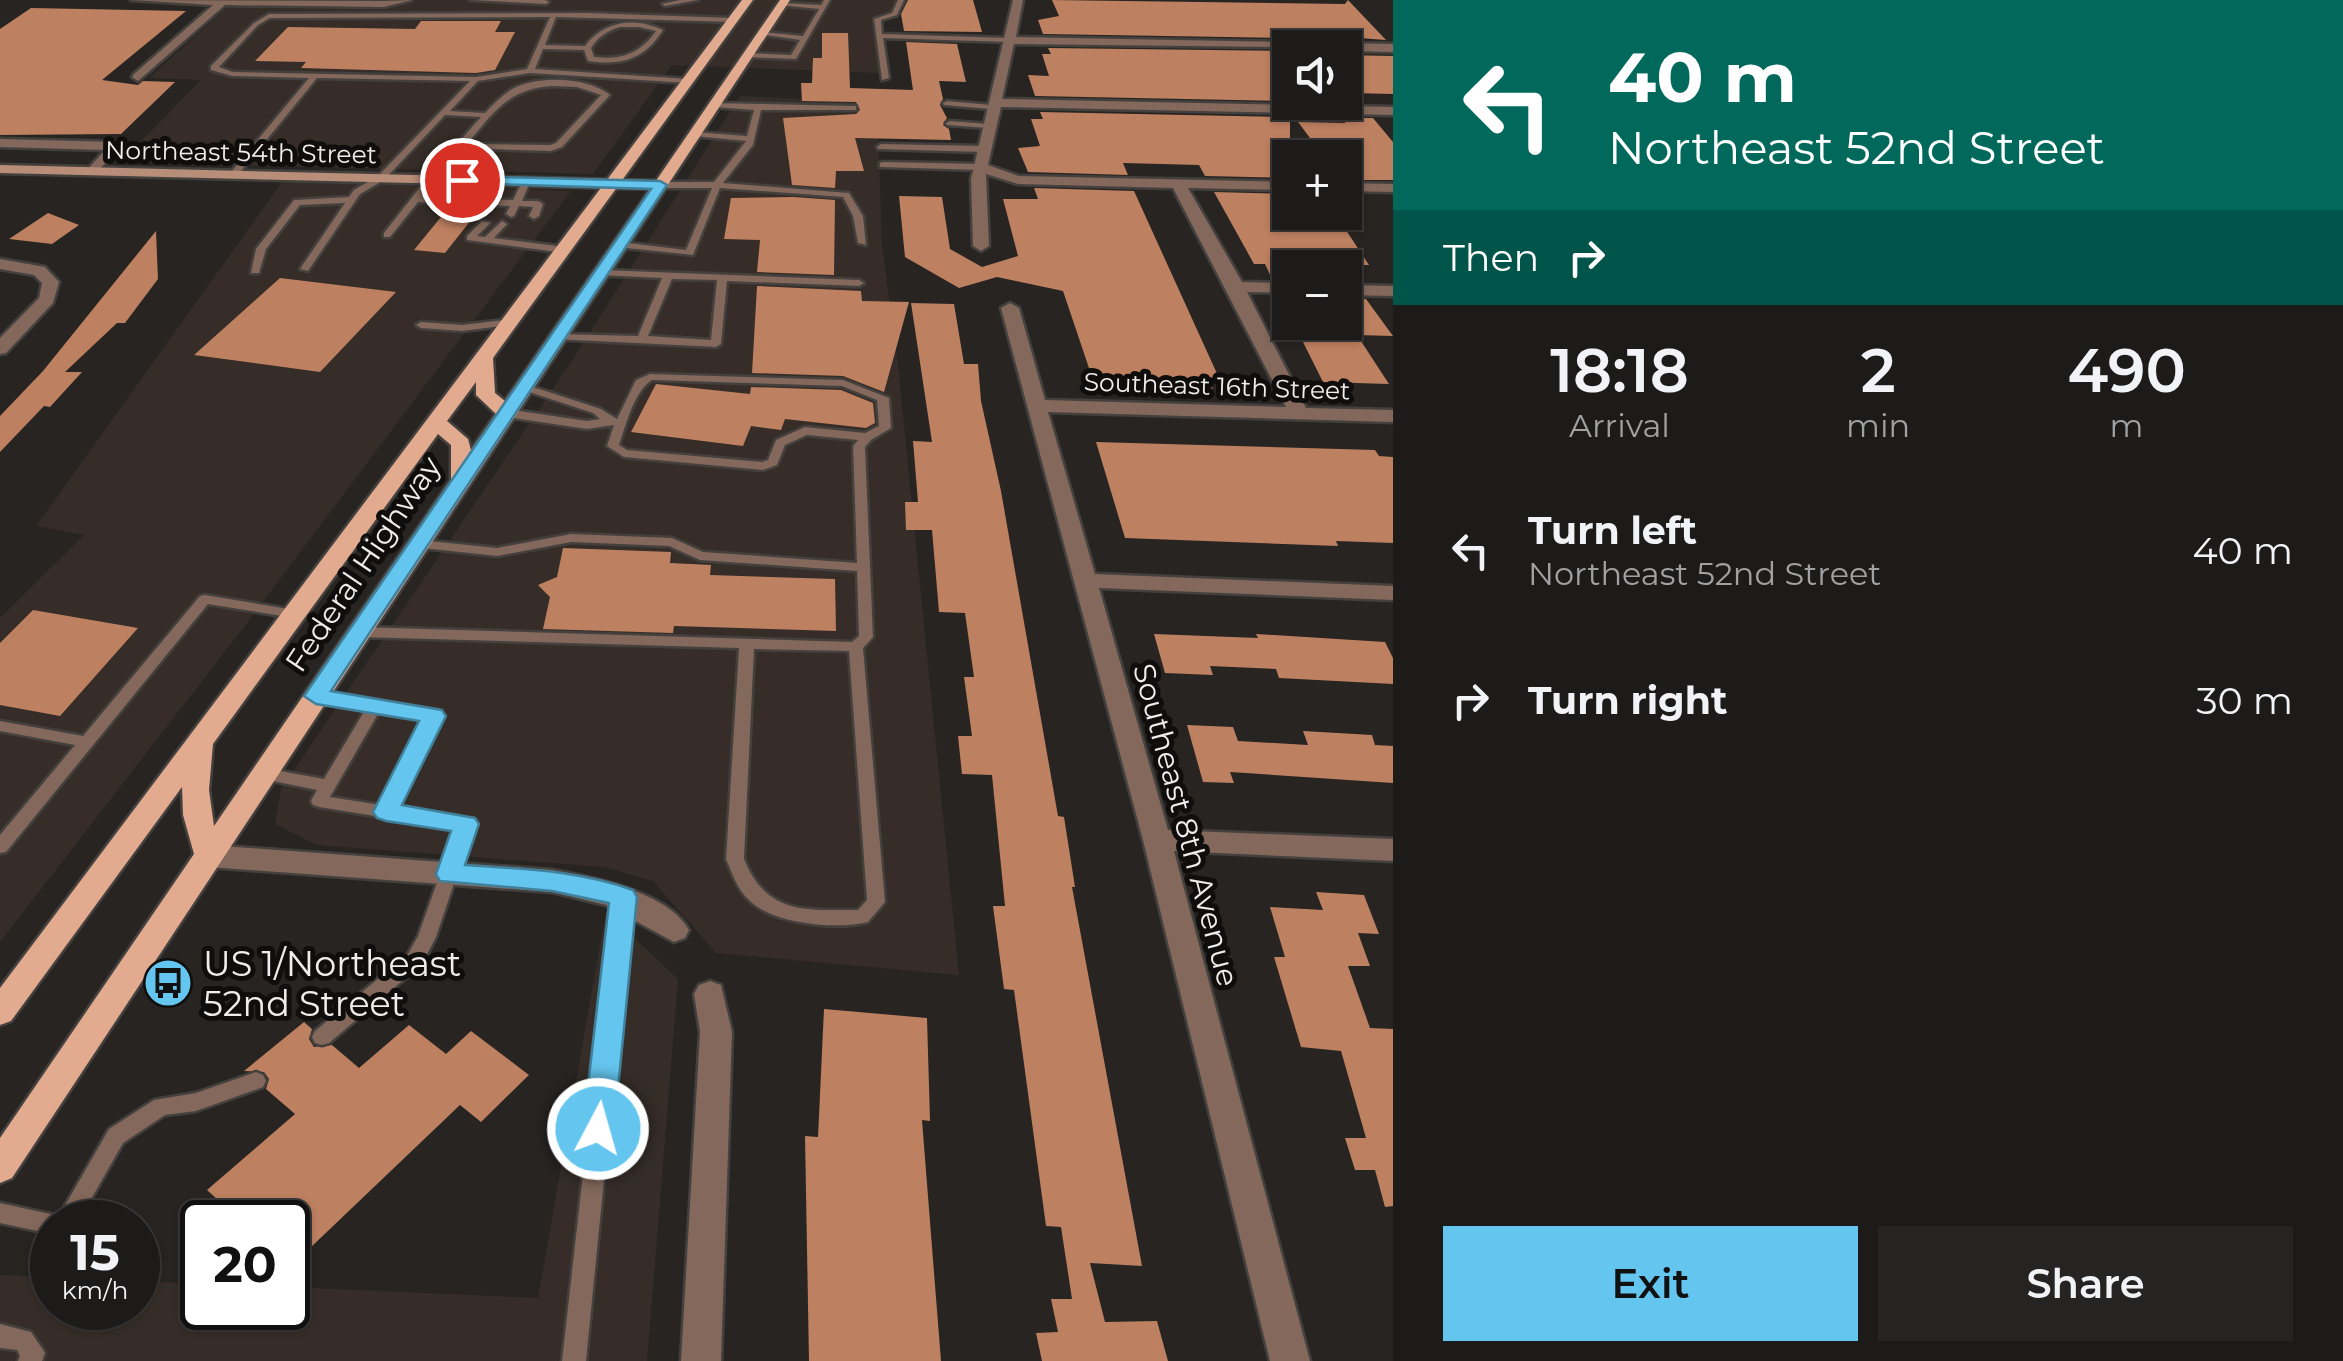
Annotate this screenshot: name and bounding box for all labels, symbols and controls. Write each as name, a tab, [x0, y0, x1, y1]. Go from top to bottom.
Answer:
map controls	[1272, 30, 1362, 340]
button: sound	[1272, 30, 1362, 120]
text: 40 m	[1608, 34, 1797, 120]
icon: left	[1443, 40, 1573, 170]
text: Northeast 52nd Street	[1608, 120, 2105, 175]
street label: Northeast 54th Street	[105, 135, 377, 169]
pin	[420, 138, 505, 223]
button: +	[1272, 140, 1362, 230]
icon: arrive	[435, 153, 490, 208]
icon: right	[1559, 230, 1614, 285]
text: Then	[1443, 234, 1539, 281]
button: −	[1272, 250, 1362, 340]
text: 18:18	[1550, 334, 1689, 407]
text: 2	[1861, 334, 1896, 407]
text: 490	[2067, 334, 2186, 407]
street label: Southeast 16th Street	[1083, 366, 1351, 406]
text: Arrival	[1569, 406, 1670, 445]
text: min	[1846, 406, 1910, 445]
text: m	[2110, 406, 2144, 445]
street label: Federal Highway	[277, 449, 449, 679]
text: Turn left	[1528, 507, 1697, 554]
icon: left	[1443, 523, 1498, 578]
text: 40 m	[2192, 527, 2293, 574]
text: Northeast 52nd Street	[1528, 554, 1881, 593]
street label: Southeast 8th Avenue	[1125, 660, 1247, 990]
icon: right	[1443, 673, 1498, 728]
text: Turn right	[1528, 677, 1727, 724]
text: 30 m	[2196, 677, 2293, 724]
place label: US 1/Northeast 52nd Street	[203, 942, 461, 1025]
bus stop icon: US 1/Northeast 52nd Street	[142, 957, 194, 1009]
position arrow	[546, 1077, 650, 1181]
speed limit sign: 20	[180, 1200, 310, 1330]
text: 15	[70, 1222, 120, 1283]
button: Exit	[1443, 1226, 1858, 1341]
button: Share	[1878, 1226, 2293, 1341]
text: km/h	[62, 1275, 128, 1305]

